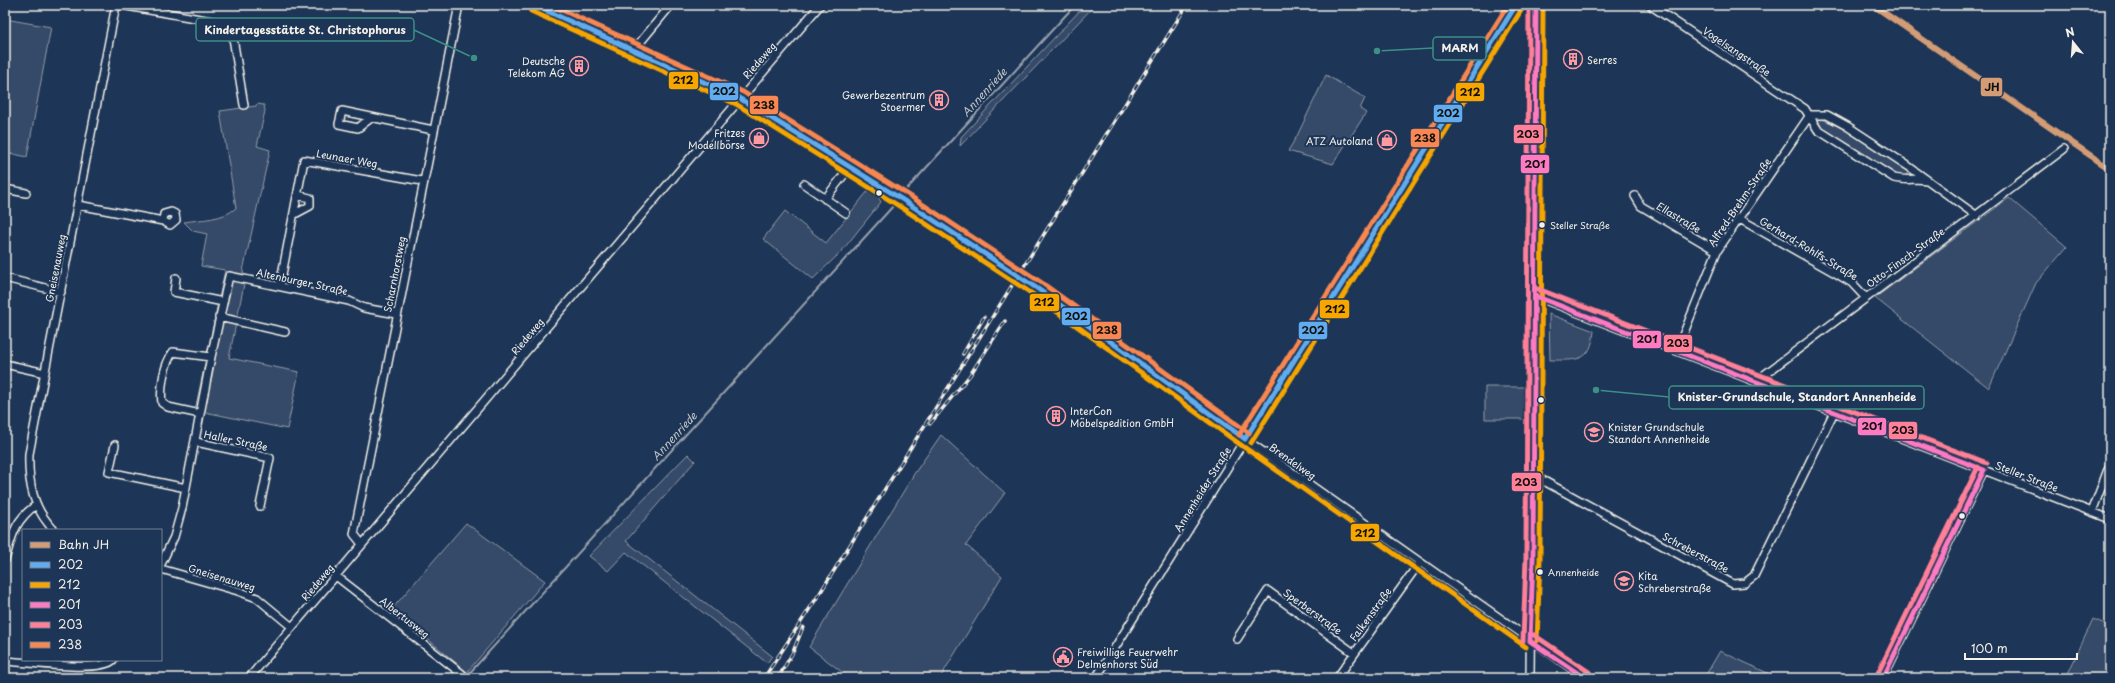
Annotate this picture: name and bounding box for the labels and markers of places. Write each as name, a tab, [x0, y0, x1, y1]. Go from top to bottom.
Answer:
callout: Kindertagesstätte St. Christophorus	[196, 18, 414, 41]
callout: MARM	[1433, 37, 1486, 60]
building icon: Serres	[1562, 48, 1584, 70]
place label: Serres	[1587, 52, 1617, 67]
place label: Deutsche Telekom AG	[508, 53, 565, 80]
building icon: Deutsche Telekom AG	[568, 55, 590, 77]
place label: Gewerbezentrum Stoermer	[842, 87, 925, 114]
building icon: Gewerbezentrum Stoermer	[928, 89, 950, 111]
place label: Fritzes Modellbörse	[688, 125, 745, 152]
shop icon: Fritzes Modellbörse	[748, 127, 770, 149]
shop icon: ATZ Autoland	[1376, 129, 1398, 151]
place label: ATZ Autoland	[1306, 133, 1373, 148]
unlabelled marker	[874, 188, 884, 198]
place label: Steller Straße	[1550, 218, 1610, 232]
marker: Steller Straße	[1537, 220, 1547, 230]
callout: Knister-Grundschule, Standort Annenheide	[1669, 386, 1924, 409]
unlabelled marker	[1536, 395, 1546, 405]
place label: InterCon Möbelspedition GmbH	[1070, 403, 1174, 430]
building icon: InterCon Möbelspedition GmbH	[1045, 405, 1067, 427]
place label: Knister Grundschule Standort Annenheide	[1608, 419, 1711, 446]
school or university icon: Knister Grundschule Standort Annenheide	[1583, 421, 1605, 443]
unlabelled marker	[1957, 511, 1967, 521]
place label: Annenheide	[1548, 565, 1599, 579]
marker: Annenheide	[1535, 567, 1545, 577]
place label: Kita Schreberstraße	[1638, 568, 1711, 595]
school or university icon: Kita Schreberstraße	[1613, 570, 1635, 592]
place label: Freiwillige Feuerwehr Delmenhorst Süd	[1077, 644, 1178, 671]
public building icon: Freiwillige Feuerwehr Delmenhorst Süd	[1052, 646, 1074, 668]

